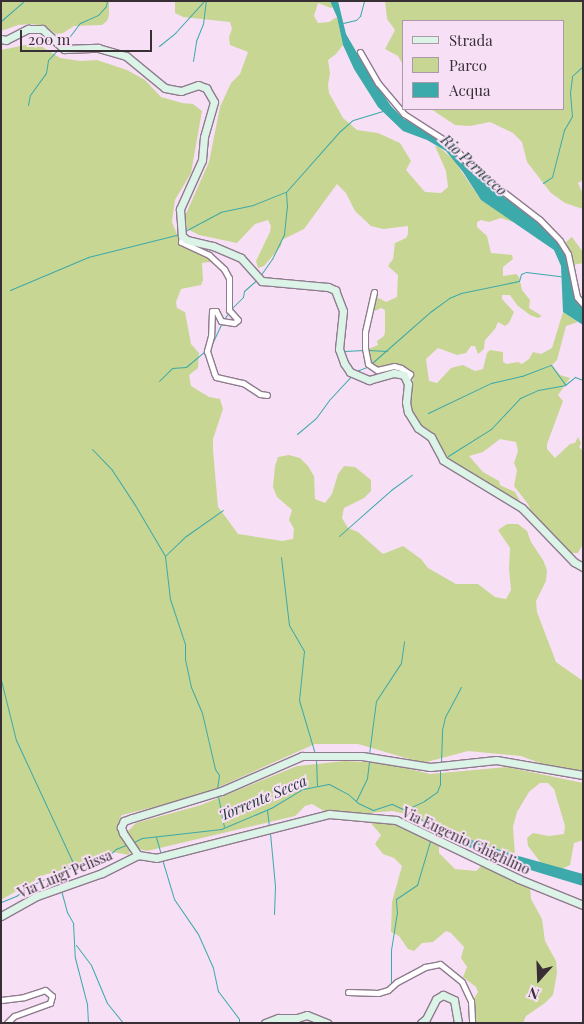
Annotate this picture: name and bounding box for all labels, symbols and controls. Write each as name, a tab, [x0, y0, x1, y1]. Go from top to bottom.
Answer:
scale bar	[22, 20, 155, 52]
legend	[402, 20, 564, 110]
text: 200 m	[28, 29, 70, 49]
text: Strada	[449, 30, 493, 50]
text: Parco	[449, 55, 487, 75]
text: Acqua	[449, 80, 490, 100]
water label: Rio Pernecco	[437, 131, 511, 199]
water label: Torrente Secca	[216, 771, 310, 825]
street label: Via Eugenio Ghighlino	[399, 804, 533, 878]
street label: Via Luigi Pelissa	[15, 847, 115, 901]
north arrow	[514, 954, 564, 1004]
text: N	[526, 983, 542, 1004]

